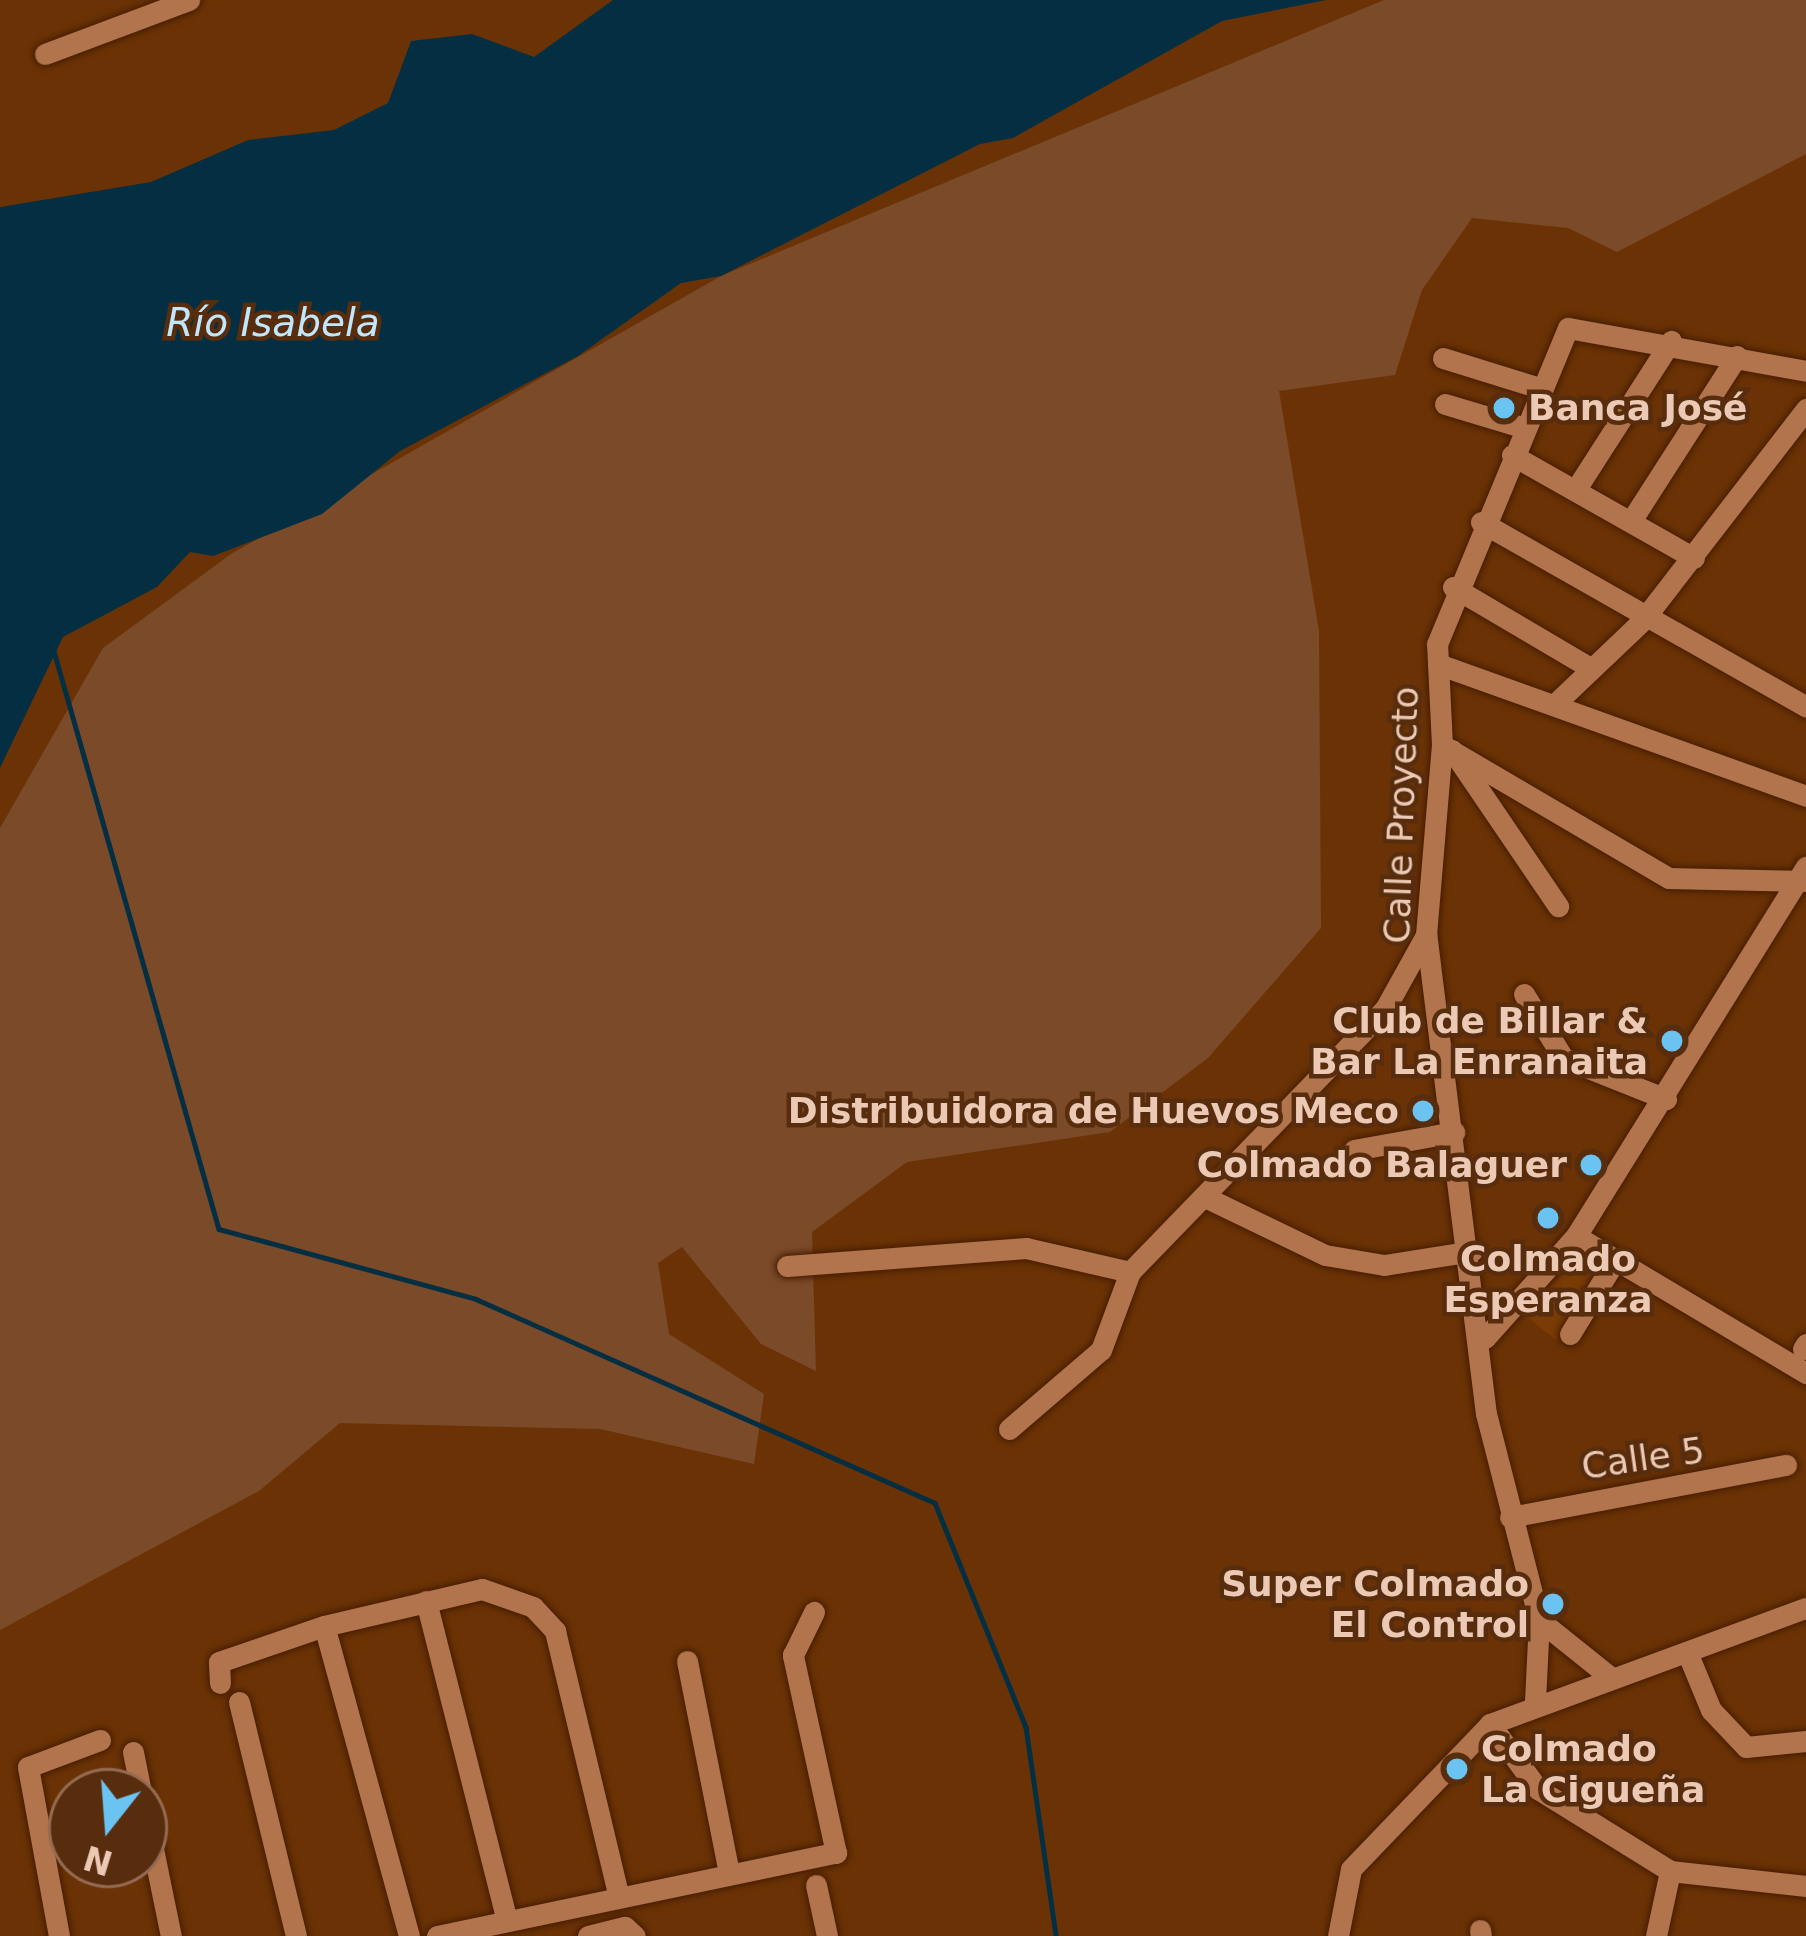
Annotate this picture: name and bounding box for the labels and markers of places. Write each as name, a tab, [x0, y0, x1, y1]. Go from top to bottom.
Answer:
place label: Banca José	[1528, 386, 1747, 430]
marker: Banca José	[1491, 395, 1517, 421]
place label: Club de Billar & Bar La Enranaita	[1310, 998, 1648, 1083]
marker: Club de Billar & Bar La Enranaita	[1659, 1028, 1685, 1054]
place label: Distribuidora de Huevos Meco	[788, 1089, 1399, 1133]
marker: Distribuidora de Huevos Meco	[1410, 1098, 1436, 1124]
place label: Colmado Balaguer	[1197, 1143, 1567, 1187]
marker: Colmado Balaguer	[1578, 1152, 1604, 1178]
marker: Colmado Esperanza	[1535, 1205, 1561, 1231]
place label: Colmado Esperanza	[1443, 1236, 1653, 1321]
place label: Super Colmado El Control	[1221, 1561, 1529, 1646]
marker: Super Colmado El Control	[1540, 1591, 1566, 1617]
place label: Colmado La Cigueña	[1481, 1726, 1705, 1811]
marker: Colmado La Cigueña	[1444, 1756, 1470, 1782]

